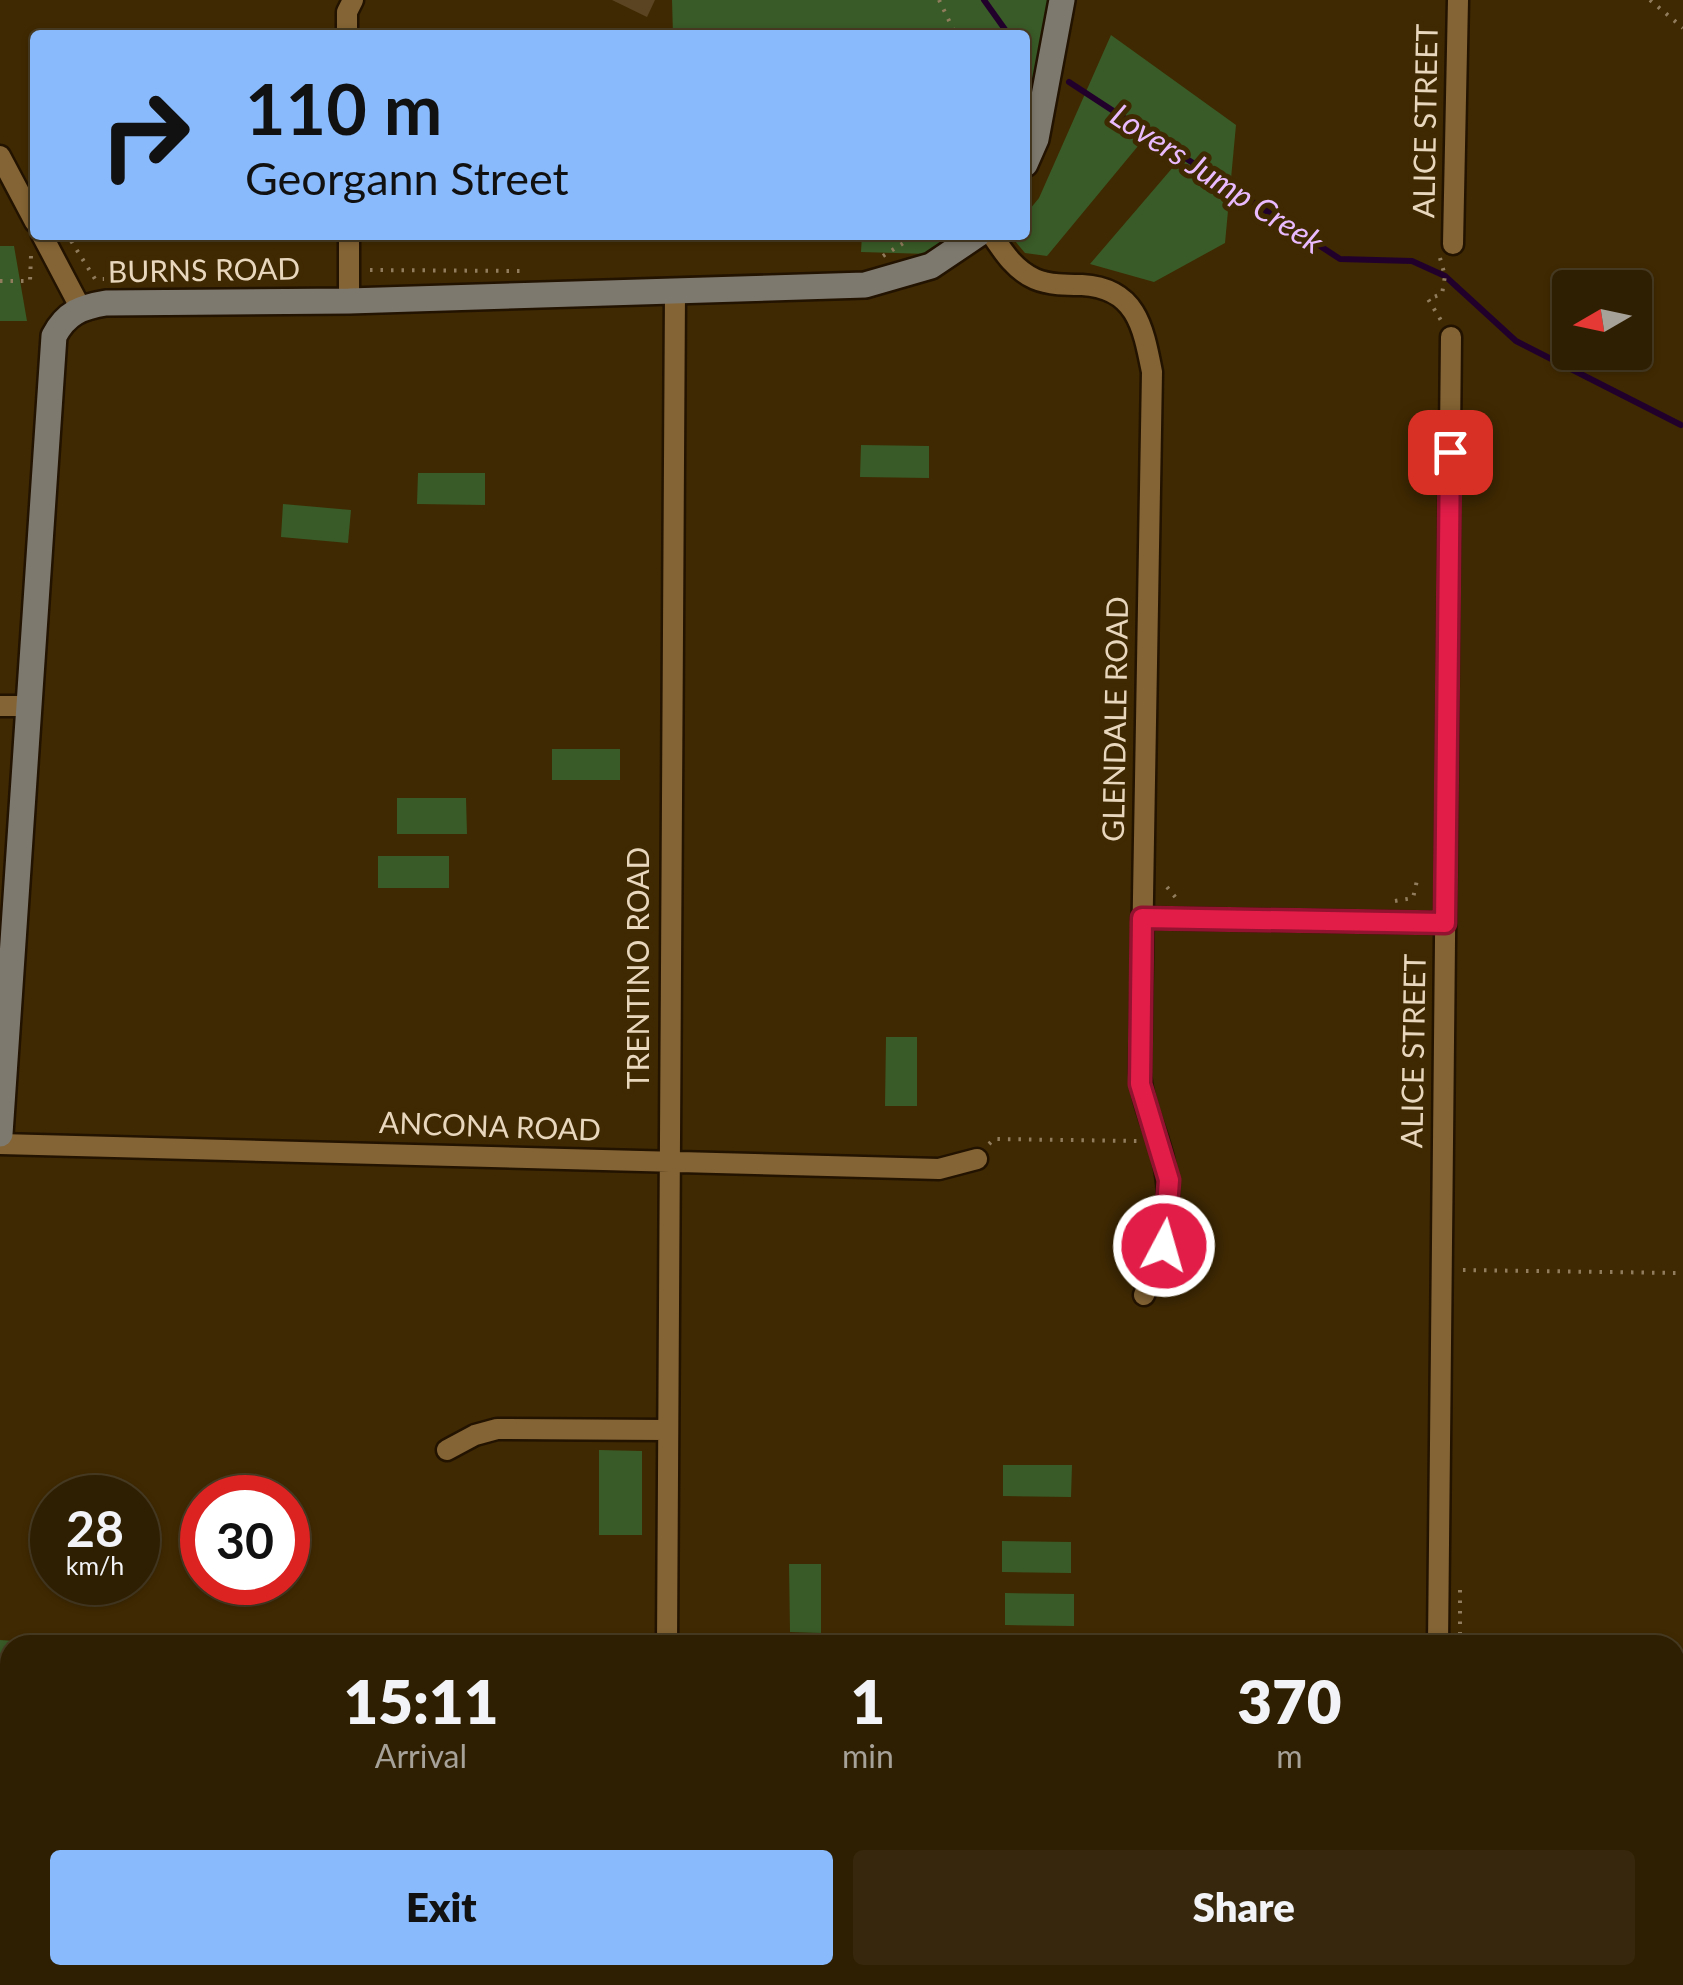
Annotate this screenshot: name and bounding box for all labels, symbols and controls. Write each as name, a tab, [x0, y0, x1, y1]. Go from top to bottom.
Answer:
street label: ALICE STREET	[1404, 23, 1444, 218]
text: 110 m	[245, 66, 442, 150]
icon: right	[80, 70, 210, 200]
water label: Lovers Jump Creek	[1104, 94, 1332, 261]
text: Georgann Street	[245, 151, 569, 205]
street label: BURNS ROAD	[108, 249, 300, 289]
north arrow	[1552, 270, 1652, 370]
map controls	[1552, 270, 1652, 370]
pin	[1408, 410, 1493, 495]
icon: arrive	[1423, 425, 1478, 480]
street label: GLENDALE ROAD	[1094, 596, 1134, 842]
street label: TRENTINO ROAD	[619, 847, 655, 1089]
street label: ALICE STREET	[1392, 953, 1432, 1148]
street label: ANCONA ROAD	[379, 1103, 602, 1147]
position arrow	[1112, 1194, 1216, 1298]
speed limit sign: 30	[180, 1475, 310, 1605]
text: 28	[66, 1498, 124, 1558]
text: km/h	[66, 1550, 124, 1580]
text: 15:11	[343, 1665, 499, 1737]
text: 1	[850, 1665, 885, 1737]
text: 370	[1237, 1665, 1342, 1737]
text: Arrival	[375, 1736, 467, 1775]
text: min	[842, 1736, 894, 1775]
text: m	[1276, 1736, 1303, 1775]
button: Exit	[50, 1850, 833, 1965]
button: Share	[853, 1850, 1635, 1965]

